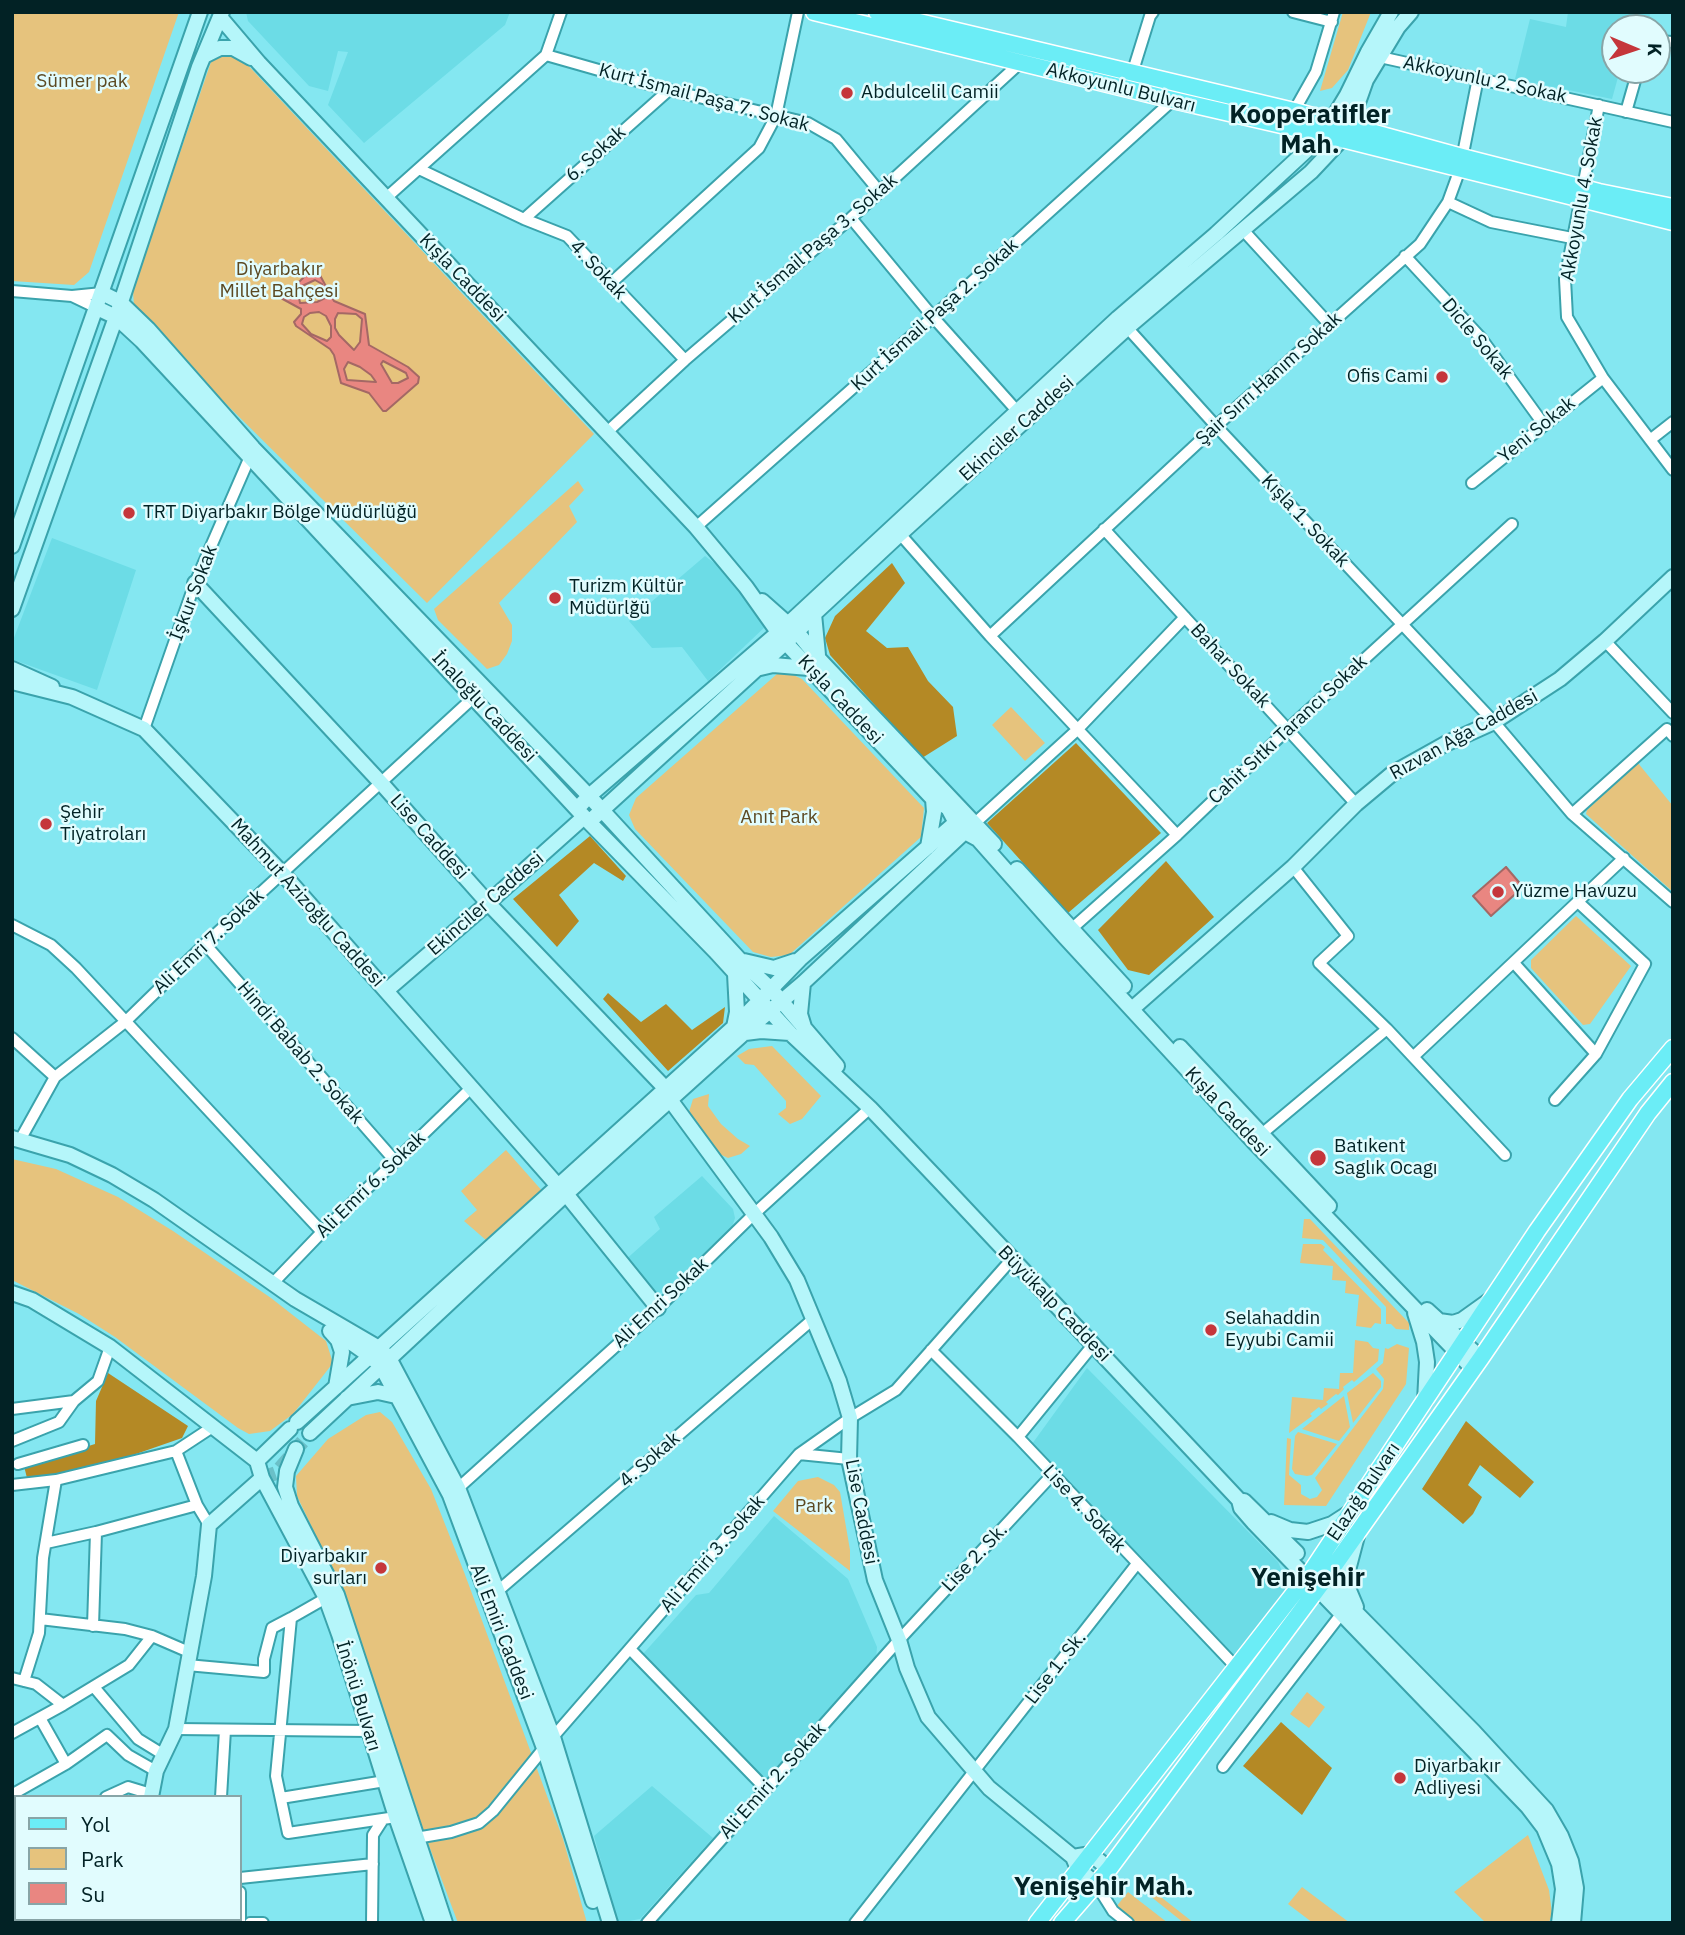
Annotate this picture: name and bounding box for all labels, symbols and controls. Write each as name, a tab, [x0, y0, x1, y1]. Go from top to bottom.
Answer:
north arrow	[1601, 14, 1671, 84]
text: K	[1643, 43, 1667, 57]
street label: Akkoyunlu 2. Sokak	[1401, 52, 1569, 108]
street label: Akkoyunlu Bulvarı	[1044, 58, 1198, 118]
street label: Kurt İsmail Paşa 7. Sokak	[596, 59, 812, 137]
park label: Sümer pak	[36, 71, 128, 93]
place label: Abdulcelil Camii	[861, 82, 999, 104]
marker: Abdulcelil Camii	[839, 85, 855, 101]
district label: Kooperatifler Mah.	[1229, 99, 1391, 160]
street label: Akkoyunlu 4. Sokak	[1556, 115, 1608, 283]
street label: 6. Sokak	[561, 121, 631, 187]
street label: Kurt İsmail Paşa 3. Sokak	[724, 169, 902, 329]
street label: Kışla Caddesi	[414, 229, 510, 327]
street label: Kurt İsmail Paşa 2. Sokak	[847, 234, 1023, 396]
street label: 4. Sokak	[565, 236, 631, 304]
park label: Diyarbakır Millet Bahçesi	[219, 259, 339, 303]
street label: Dicle Sokak	[1436, 294, 1518, 384]
street label: Şair Sırrı Hanım Sokak	[1191, 308, 1347, 450]
place label: Ofis Cami	[1347, 366, 1428, 388]
marker: Ofis Cami	[1434, 369, 1450, 385]
street label: Ekinciler Caddesi	[955, 372, 1079, 486]
street label: Yeni Sokak	[1494, 392, 1580, 468]
street label: Kışla 1. Sokak	[1256, 470, 1354, 572]
place label: TRT Diyarbakır Bölge Müdürlüğü	[143, 502, 417, 524]
marker: TRT Diyarbakır Bölge Müdürlüğü	[121, 505, 137, 521]
street label: İşkur Sokak	[165, 542, 223, 644]
place label: Turizm Kültür Müdürlğü	[569, 576, 683, 620]
marker: Turizm Kültür Müdürlğü	[547, 590, 563, 606]
street label: Bahar Sokak	[1185, 619, 1275, 713]
street label: İnaloğlu Caddesi	[427, 647, 541, 767]
street label: Kışla Caddesi	[793, 651, 887, 749]
street label: Cahit Sıtkı Tarancı Sokak	[1204, 651, 1372, 809]
street label: Rızvan Ağa Caddesi	[1386, 685, 1542, 785]
street label: Lise Caddesi	[385, 790, 473, 884]
place label: Şehir Tiyatroları	[60, 802, 146, 846]
park label: Anıt Park	[740, 807, 818, 829]
street label: Mahmut Azizoğlu Caddesi	[225, 814, 389, 992]
marker: Şehir Tiyatroları	[38, 816, 54, 832]
street label: Ekinciler Caddesi	[423, 847, 549, 961]
place label: Yüzme Havuzu	[1512, 881, 1637, 903]
marker: Yüzme Havuzu	[1490, 884, 1506, 900]
street label: Ali Emri 7. Sokak	[149, 885, 269, 999]
street label: Hindi Babab 2. Sokak	[232, 977, 368, 1129]
street label: Kışla Caddesi	[1180, 1063, 1274, 1161]
street label: Ali Emri 6. Sokak	[312, 1127, 430, 1243]
place label: Batıkent Saglık Ocagı	[1334, 1136, 1438, 1180]
marker: Batıkent Saglık Ocagı	[1308, 1148, 1328, 1168]
street label: Büyükalp Caddesi	[993, 1241, 1115, 1367]
street label: Ali Emri Sokak	[609, 1253, 713, 1353]
place label: Selahaddin Eyyubi Camii	[1225, 1308, 1334, 1352]
marker: Selahaddin Eyyubi Camii	[1203, 1322, 1219, 1338]
street label: 4. Sokak	[615, 1428, 685, 1492]
street label: Elazığ Bulvarı	[1323, 1438, 1405, 1546]
street label: Lise Caddesi	[840, 1457, 882, 1567]
street label: Lise 4. Sokak	[1038, 1461, 1130, 1557]
street label: Ali Emiri 3. Sokak	[656, 1491, 770, 1617]
park label: Park	[795, 1496, 833, 1518]
street label: Lise 2. Sk.	[937, 1519, 1013, 1597]
place label: Diyarbakır surları	[280, 1546, 367, 1590]
marker: Diyarbakır surları	[373, 1560, 389, 1576]
street label: Ali Emiri Caddesi	[465, 1561, 537, 1703]
district label: Yenişehir	[1251, 1562, 1365, 1594]
street label: Lise 1. Sk.	[1021, 1627, 1091, 1709]
street label: İnönü Bulvarı	[330, 1638, 386, 1754]
street label: Ali Emiri 2. Sokak	[715, 1718, 831, 1844]
place label: Diyarbakır Adliyesi	[1414, 1756, 1501, 1800]
marker: Diyarbakır Adliyesi	[1392, 1770, 1408, 1786]
legend	[14, 1795, 242, 1921]
text: Yol	[81, 1810, 110, 1838]
text: Park	[81, 1845, 124, 1873]
district label: Yenişehir Mah.	[1014, 1871, 1194, 1903]
text: Su	[81, 1880, 105, 1908]

